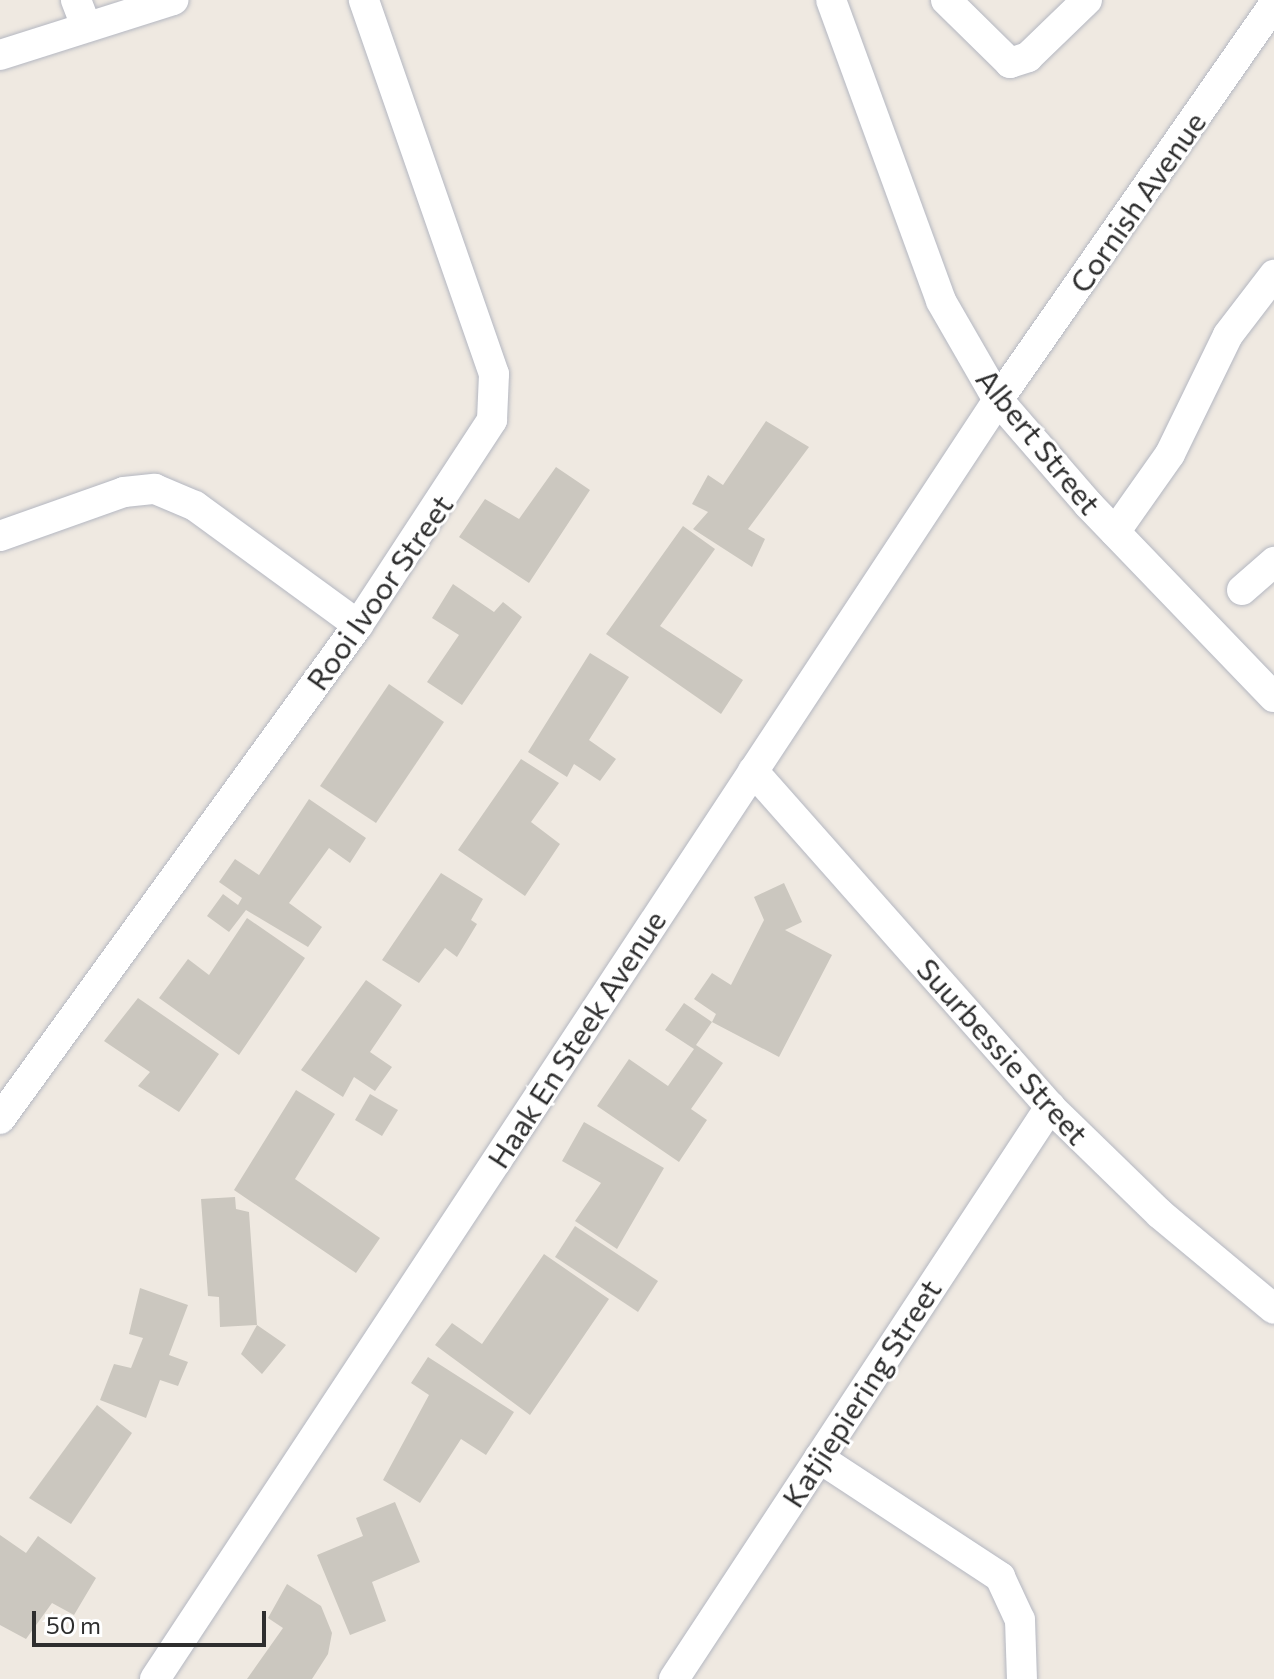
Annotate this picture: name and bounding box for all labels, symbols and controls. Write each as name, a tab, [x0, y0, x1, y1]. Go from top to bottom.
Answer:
street label: Cornish Avenue	[1061, 105, 1213, 299]
street label: Albert Street	[969, 361, 1109, 521]
street label: Rooi Ivoor Street	[298, 487, 460, 697]
street label: Haak En Steek Avenue	[479, 904, 673, 1174]
street label: Suurbessie Street	[910, 951, 1096, 1151]
street label: Katjiepiering Street	[774, 1272, 948, 1514]
scale bar	[36, 1595, 270, 1645]
text: 50 m	[46, 1610, 101, 1639]

